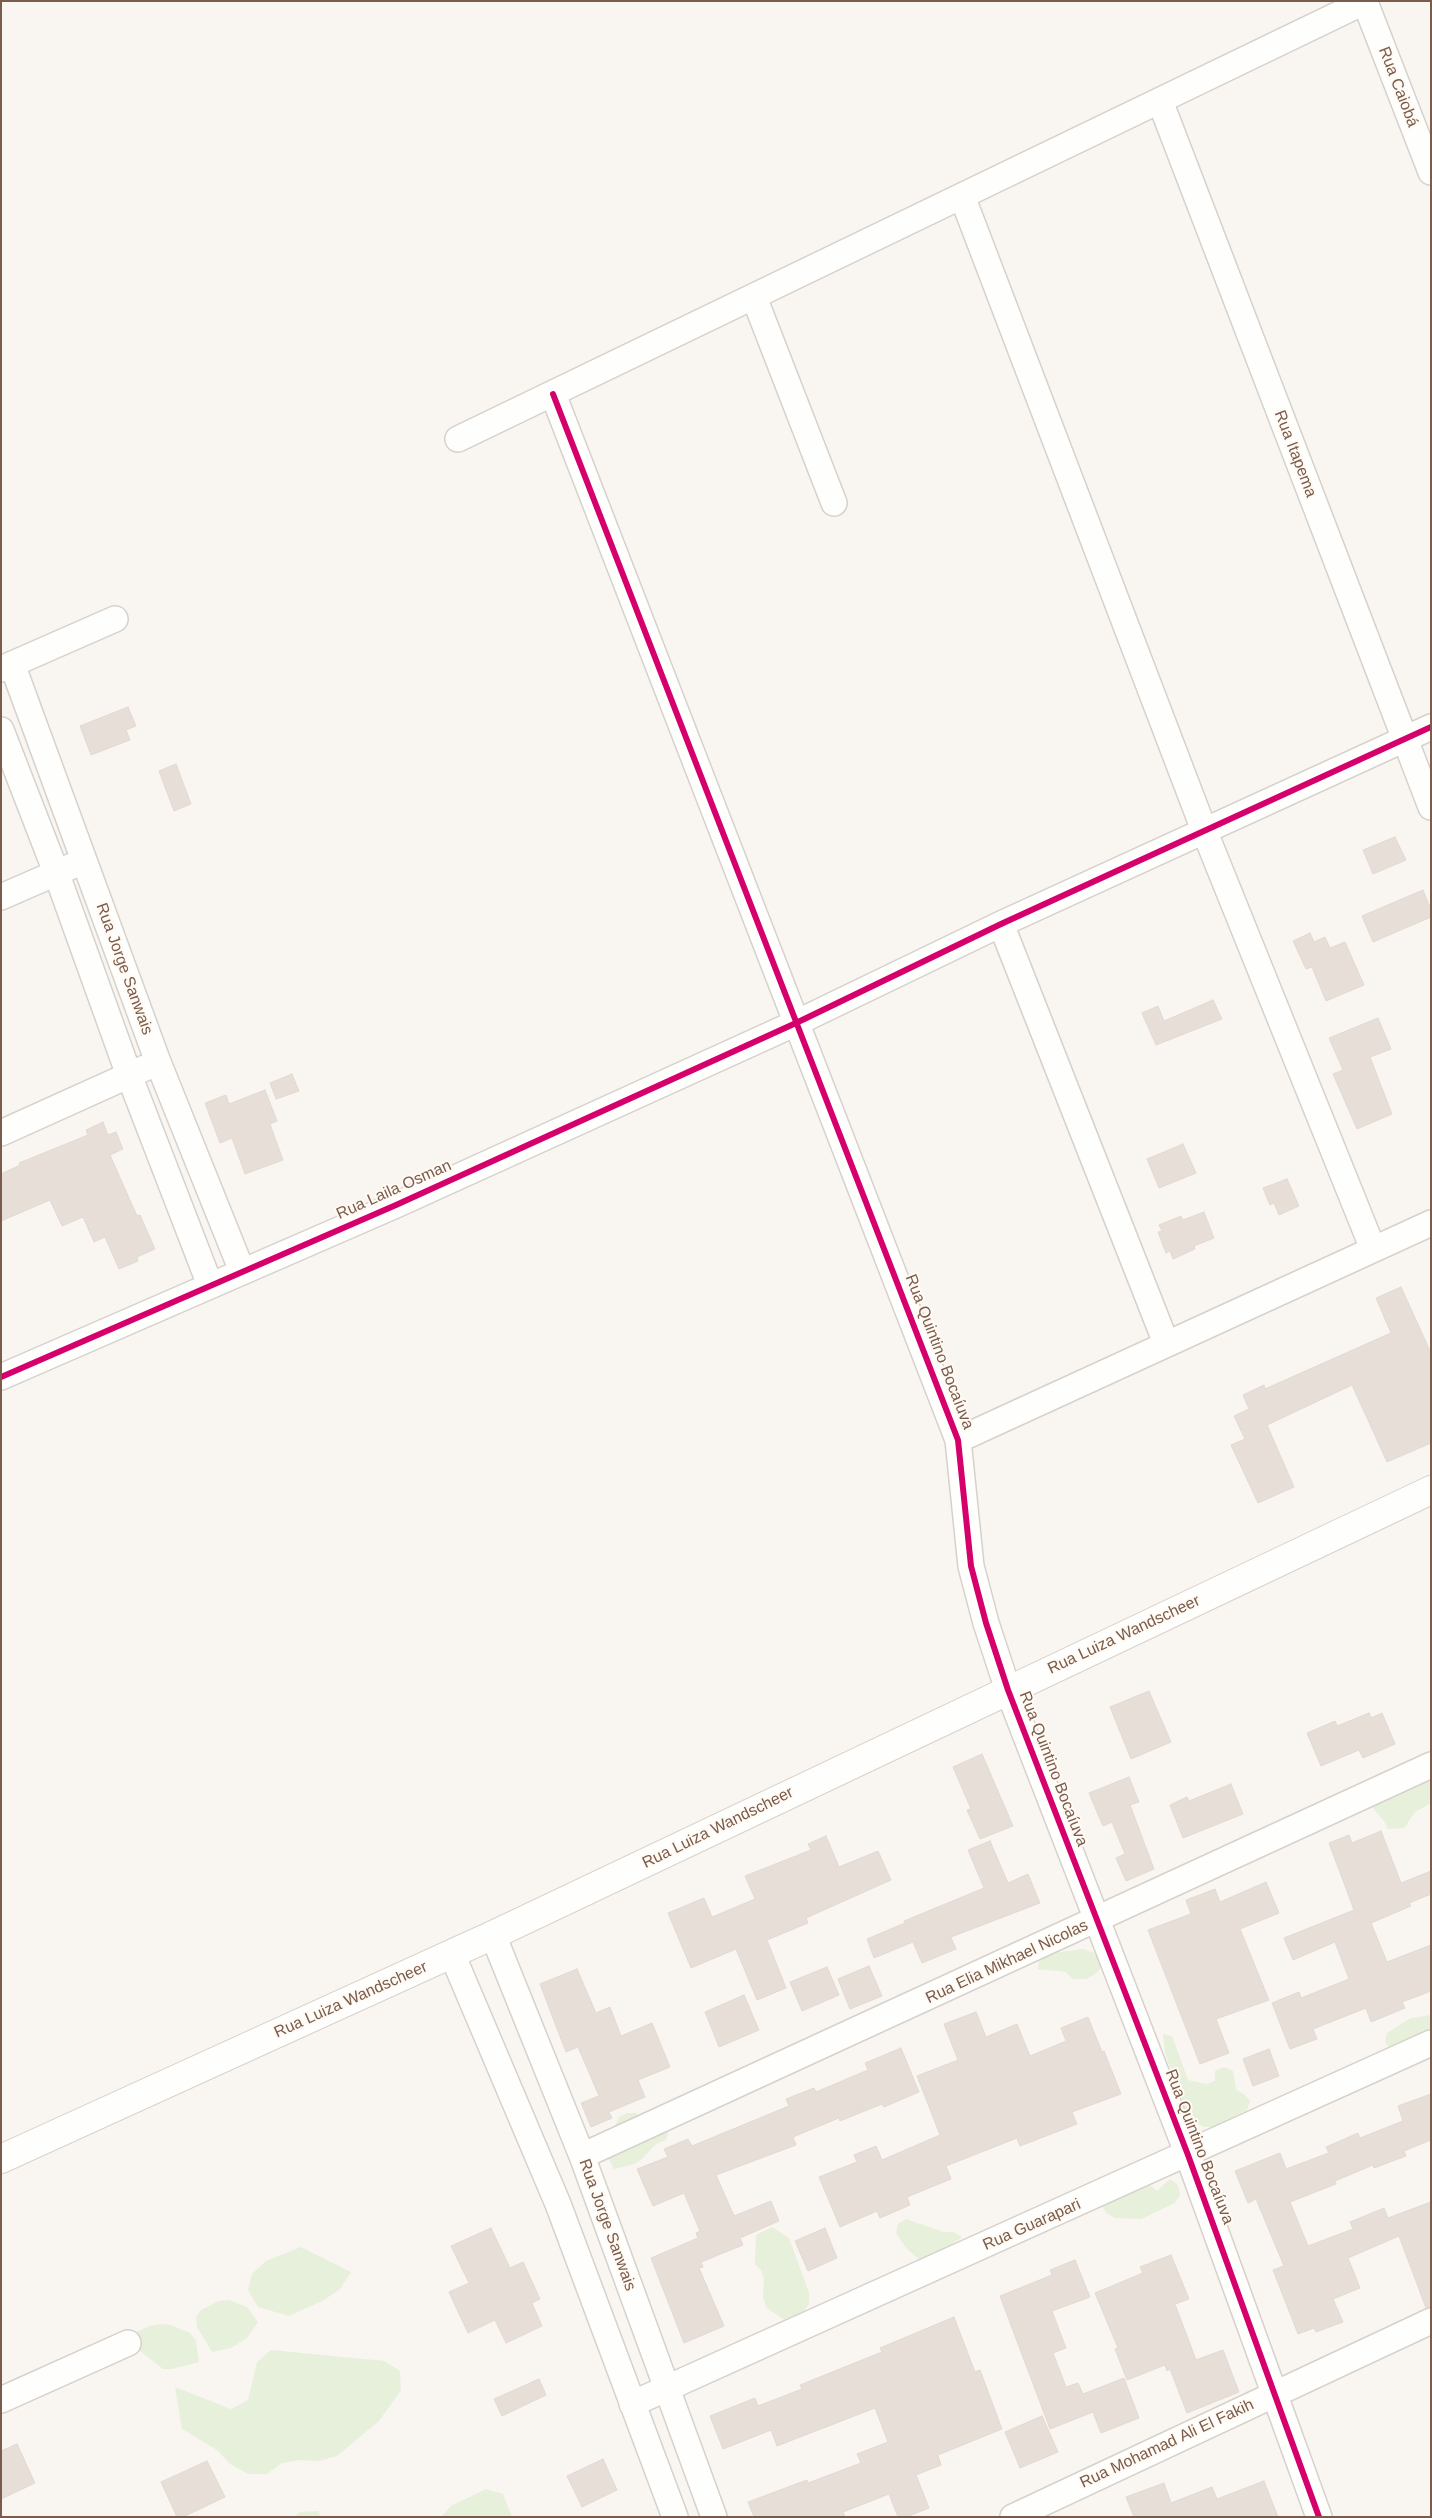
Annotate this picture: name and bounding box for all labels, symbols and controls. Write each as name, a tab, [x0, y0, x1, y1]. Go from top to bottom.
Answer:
street label: Rua Caiobá	[1374, 44, 1422, 130]
street label: Rua Itapema	[1270, 408, 1320, 500]
street label: Rua Jorge Sanwais	[91, 901, 157, 1037]
street label: Rua Laila Osman	[334, 1156, 454, 1224]
street label: Rua Quintino Bocaíuva	[901, 1272, 977, 1432]
street label: Rua Luiza Wandscheer	[1045, 1591, 1203, 1679]
street label: Rua Quintino Bocaíuva	[1015, 1689, 1091, 1849]
street label: Rua Luiza Wandscheer	[639, 1783, 797, 1873]
street label: Rua Elia Mikhael Nicolas	[923, 1916, 1091, 2008]
street label: Rua Luiza Wandscheer	[271, 1958, 431, 2042]
street label: Rua Quintino Bocaíuva	[1161, 2067, 1237, 2227]
street label: Rua Jorge Sanwais	[574, 2157, 640, 2293]
street label: Rua Guarapari	[980, 2195, 1084, 2255]
street label: Rua Mohamad Ali El Fakih	[1077, 2395, 1257, 2493]

